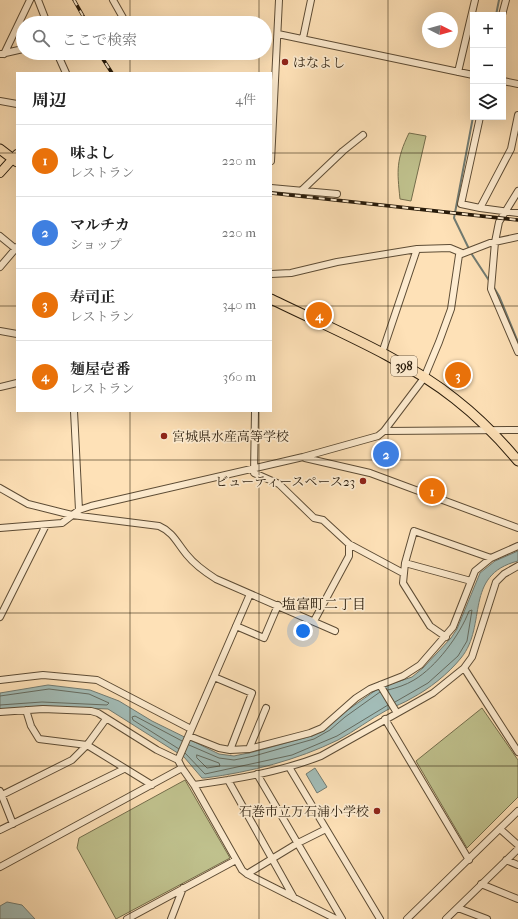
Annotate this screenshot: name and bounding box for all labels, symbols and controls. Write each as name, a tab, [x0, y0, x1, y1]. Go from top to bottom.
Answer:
north arrow	[422, 12, 458, 48]
map controls	[470, 12, 506, 120]
button: +	[470, 12, 506, 48]
search box	[16, 16, 272, 60]
icon: search	[30, 27, 52, 49]
text: ここで検索	[62, 31, 137, 49]
button: −	[470, 48, 506, 84]
place label: はなよし	[293, 55, 345, 70]
marker: はなよし	[280, 57, 290, 67]
button: layers	[470, 84, 506, 120]
text: 周辺	[32, 90, 66, 110]
text: 4件	[235, 92, 256, 107]
text: 味よし	[70, 144, 115, 162]
text: 1	[43, 153, 47, 168]
text: 220 m	[222, 153, 256, 168]
text: レストラン	[70, 165, 135, 180]
text: マルチカ	[70, 216, 130, 234]
text: 2	[42, 225, 48, 240]
text: 220 m	[222, 225, 256, 240]
text: ショップ	[70, 237, 122, 252]
text: 寿司正	[70, 288, 115, 306]
text: 3	[42, 297, 48, 312]
text: 340 m	[222, 297, 256, 312]
pin: 4	[306, 300, 332, 330]
text: レストラン	[70, 309, 135, 324]
road number: 398	[391, 356, 417, 376]
text: 麺屋壱番	[70, 360, 130, 378]
pin: 3	[445, 360, 471, 390]
text: 4	[41, 369, 49, 384]
text: 360 m	[223, 369, 256, 384]
text: レストラン	[70, 381, 135, 396]
place label: 宮城県水産高等学校	[172, 429, 289, 444]
marker: 宮城県水産高等学校	[159, 431, 169, 441]
pin: 2	[373, 439, 399, 469]
place label: ビューティースペース23	[215, 474, 355, 489]
marker: ビューティースペース23	[358, 476, 368, 486]
pin: 1	[419, 476, 445, 506]
district label: 塩富町二丁目	[282, 596, 366, 613]
your location	[293, 621, 313, 641]
place label: 石巻市立万石浦小学校	[239, 804, 369, 819]
marker: 石巻市立万石浦小学校	[372, 806, 382, 816]

